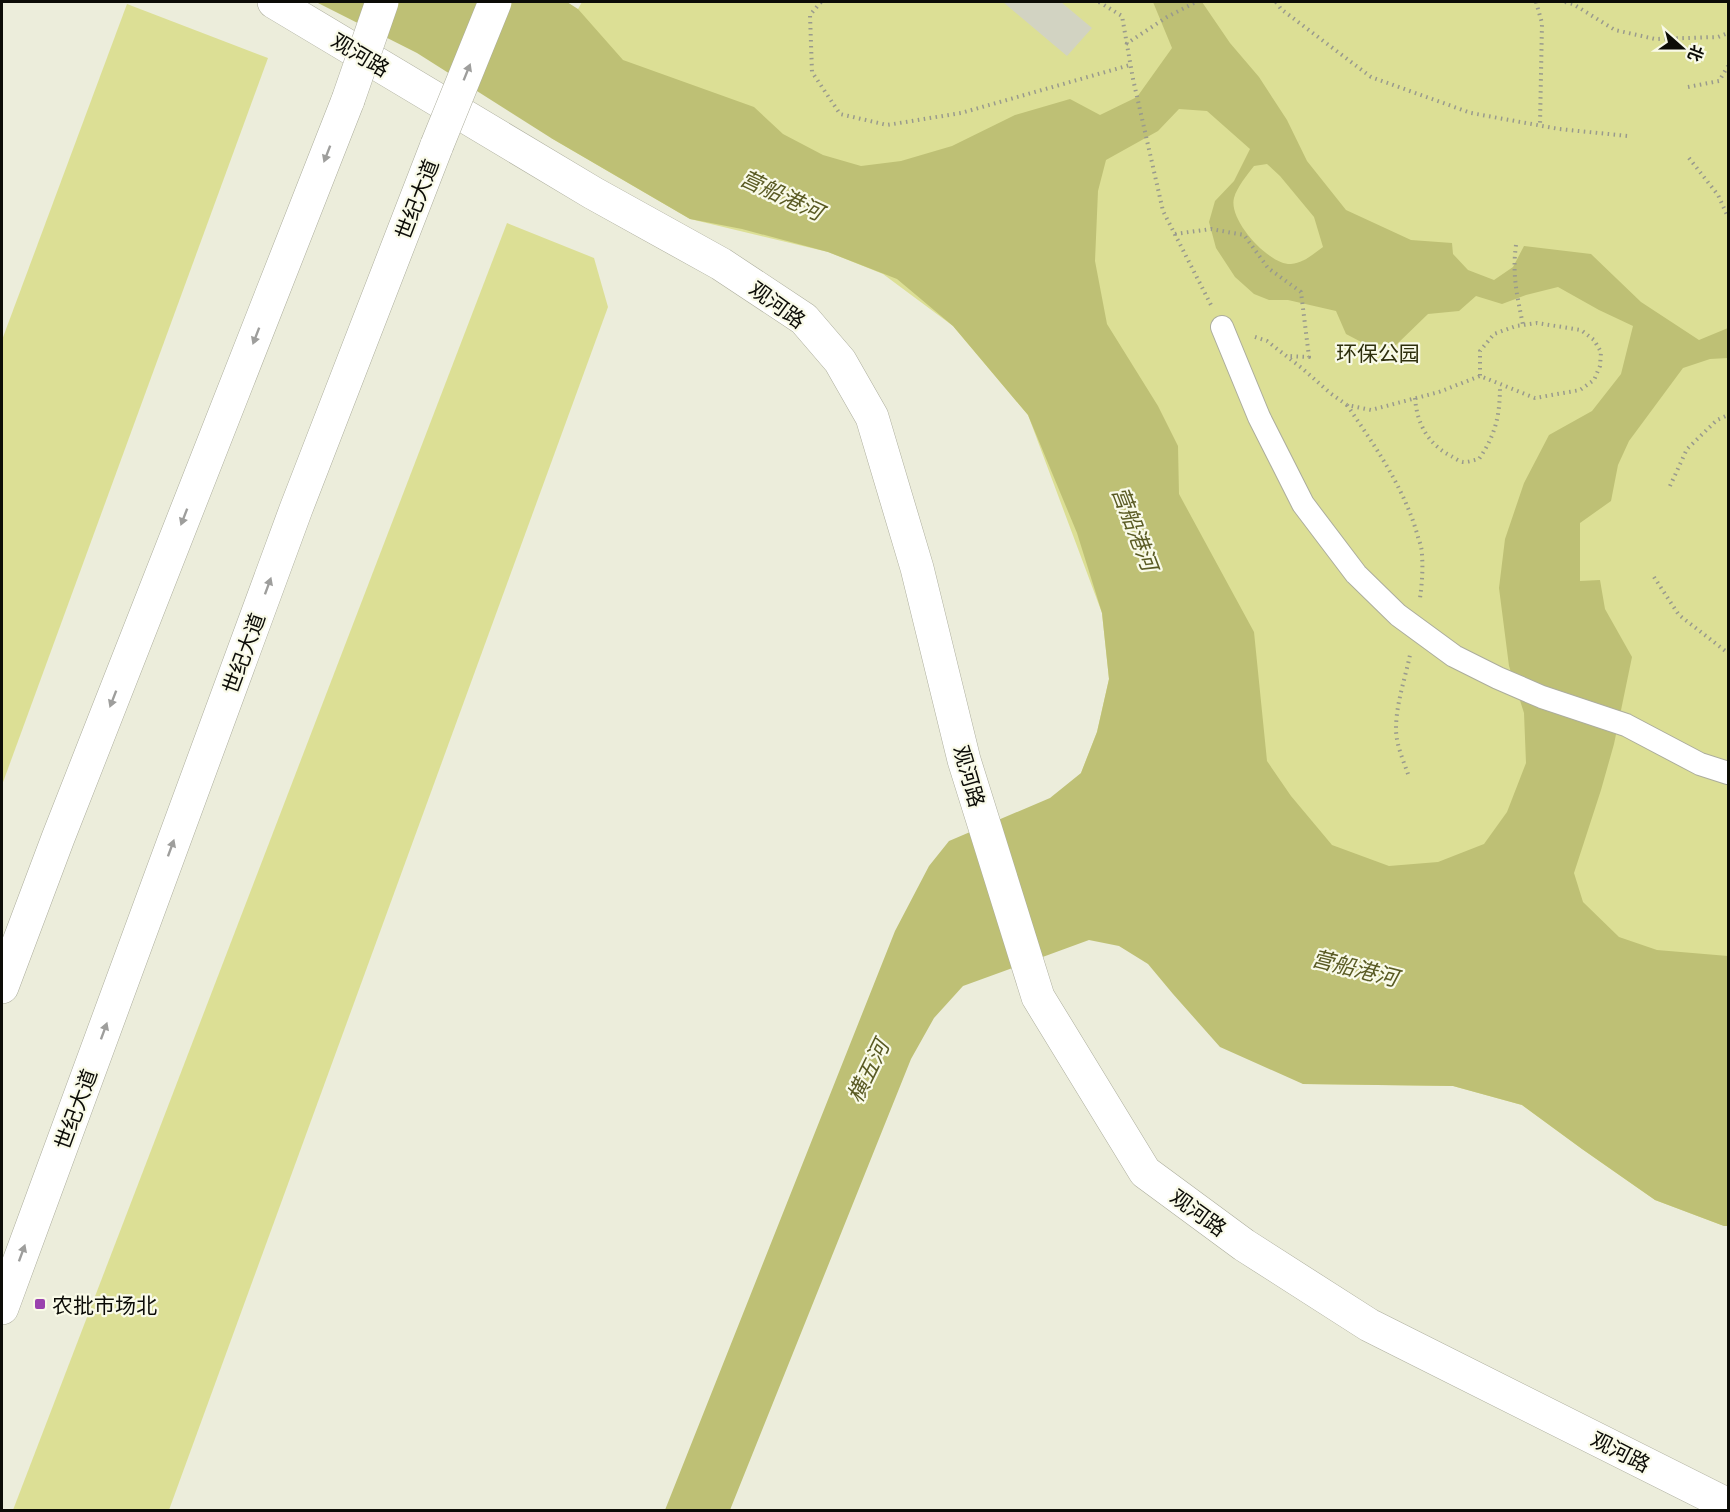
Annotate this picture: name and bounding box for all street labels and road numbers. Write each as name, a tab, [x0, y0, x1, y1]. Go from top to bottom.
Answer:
street label: 观河路	[328, 27, 394, 81]
street label: 世纪大道	[389, 155, 443, 243]
street label: 观河路	[745, 275, 811, 333]
street label: 世纪大道	[217, 609, 269, 697]
street label: 观河路	[949, 742, 991, 810]
street label: 世纪大道	[49, 1065, 101, 1153]
street label: 观河路	[1166, 1183, 1232, 1241]
street label: 观河路	[1587, 1426, 1655, 1476]

